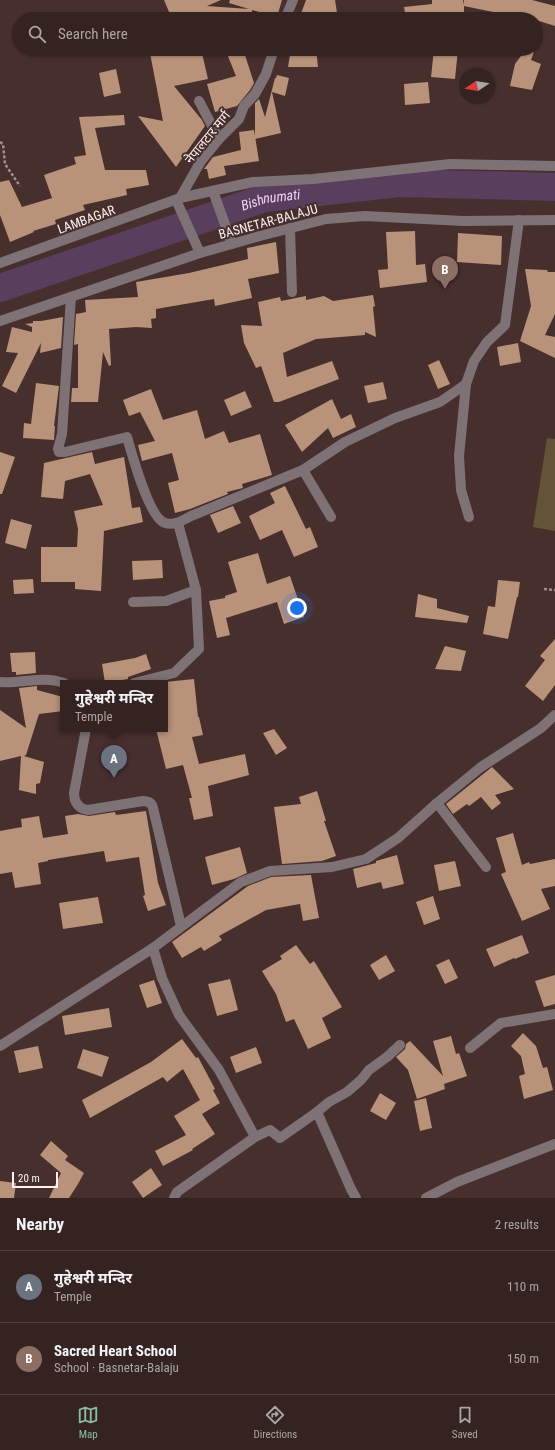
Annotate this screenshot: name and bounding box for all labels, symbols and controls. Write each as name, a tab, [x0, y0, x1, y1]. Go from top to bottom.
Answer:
search box	[12, 12, 543, 56]
icon: search	[26, 23, 48, 45]
text: Search here	[58, 25, 128, 43]
north arrow	[459, 68, 495, 104]
street label: नेपालटार मार्ग	[182, 107, 234, 167]
water label: Bishnumati	[239, 186, 302, 214]
street label: BASNETAR-BALAJU	[217, 201, 319, 242]
street label: LAMBAGAR	[55, 202, 117, 237]
pin: B	[432, 256, 458, 289]
your location	[287, 598, 307, 618]
popup	[60, 680, 168, 732]
text: गुहेश्वरी मन्दिर	[75, 689, 153, 707]
text: Temple	[75, 709, 113, 724]
pin: A	[101, 745, 127, 778]
scale bar	[12, 1170, 58, 1189]
text: 20 m	[18, 1172, 40, 1185]
text: Nearby	[16, 1214, 64, 1234]
text: 2 results	[495, 1217, 539, 1232]
text: गुहेश्वरी मन्दिर	[54, 1269, 132, 1287]
text: A	[25, 1279, 33, 1294]
text: 110 m	[507, 1279, 539, 1294]
text: Temple	[54, 1289, 92, 1304]
text: Sacred Heart School	[54, 1342, 177, 1360]
text: B	[25, 1351, 33, 1366]
text: 150 m	[507, 1351, 539, 1366]
text: School · Basnetar-Balaju	[54, 1360, 179, 1375]
tab: Map	[77, 1404, 99, 1441]
tab: Directions	[253, 1404, 297, 1441]
tab: Saved	[452, 1404, 478, 1441]

